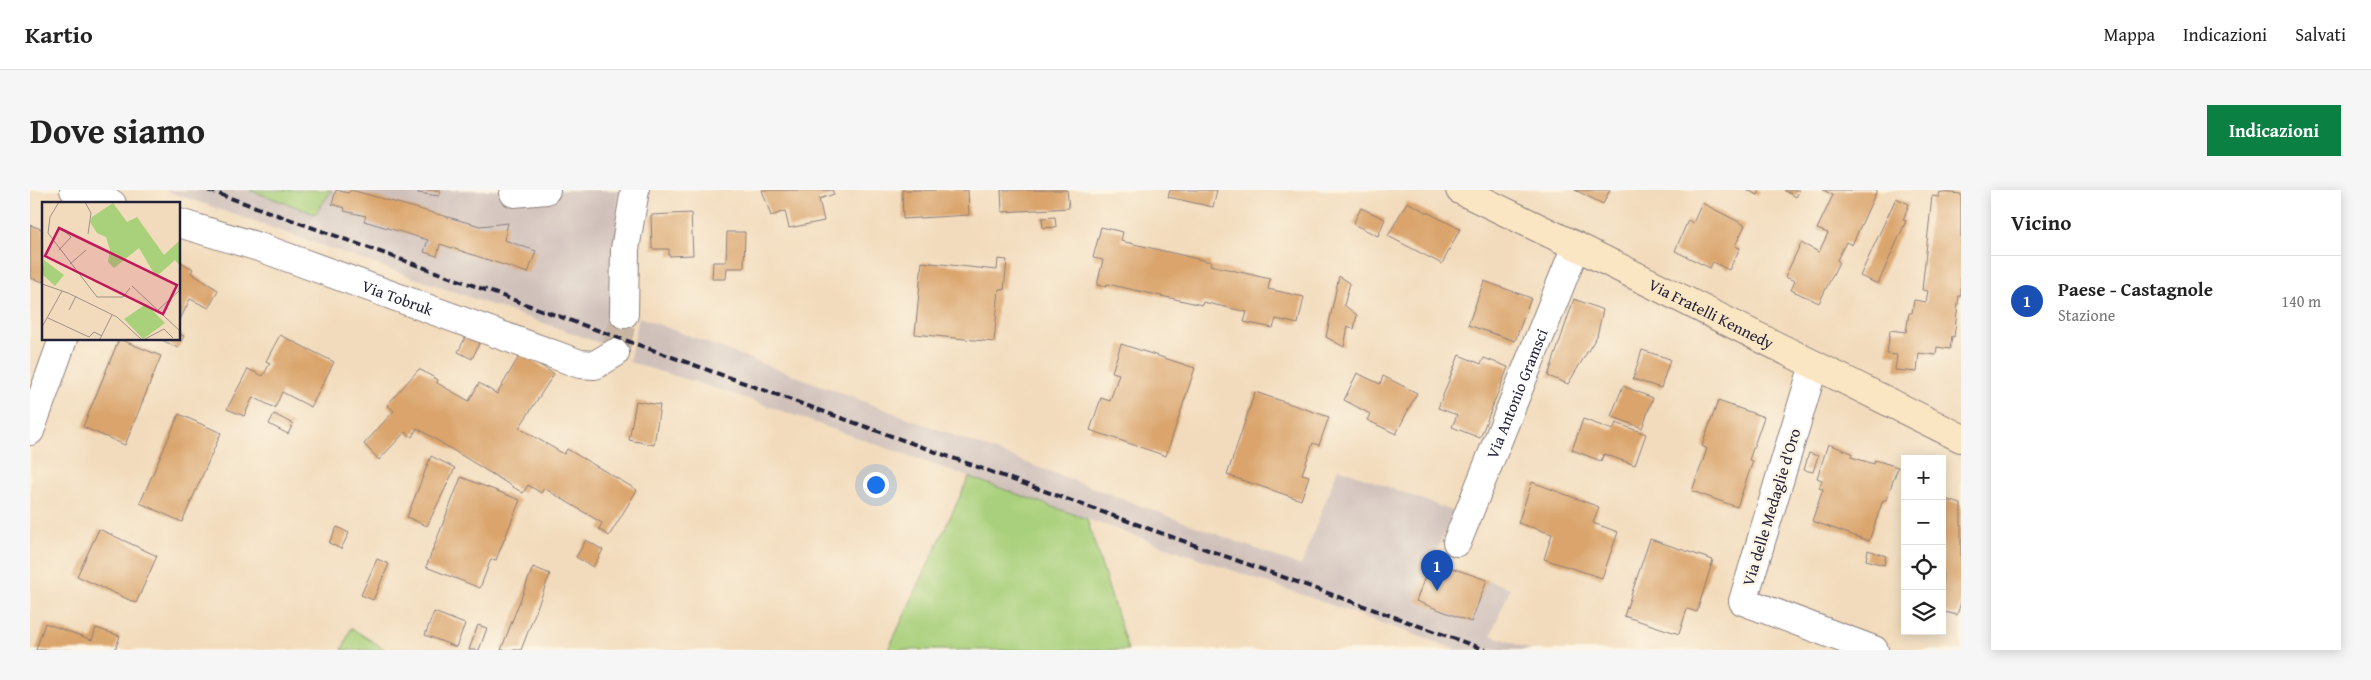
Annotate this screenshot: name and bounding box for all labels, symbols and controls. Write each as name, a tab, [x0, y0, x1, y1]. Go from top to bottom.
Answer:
text: Kartio	[25, 17, 93, 52]
text: Mappa	[2104, 21, 2155, 48]
text: Indicazioni	[2183, 21, 2267, 48]
text: Salvati	[2295, 21, 2346, 48]
text: Dove siamo	[30, 105, 205, 156]
button: Indicazioni	[2207, 105, 2341, 156]
inset map	[42, 202, 180, 340]
text: Vicino	[2011, 207, 2071, 238]
street label: Via Fratelli Kennedy	[1645, 272, 1778, 355]
street label: Via Tobruk	[359, 273, 437, 322]
text: Paese - Castagnole	[2058, 275, 2213, 303]
text: 1	[2023, 289, 2031, 313]
text: 140 m	[2281, 289, 2321, 313]
text: Stazione	[2058, 303, 2115, 327]
street label: Via Antonio Gramsci	[1480, 324, 1554, 462]
street label: Via delle Medaglie d'Oro	[1736, 425, 1806, 589]
map controls	[1901, 455, 1946, 635]
button: +	[1901, 455, 1946, 500]
your location	[863, 472, 889, 498]
button: −	[1901, 500, 1946, 545]
button: locate	[1901, 545, 1946, 590]
pin: 1	[1421, 550, 1453, 591]
button: layers	[1901, 590, 1946, 635]

